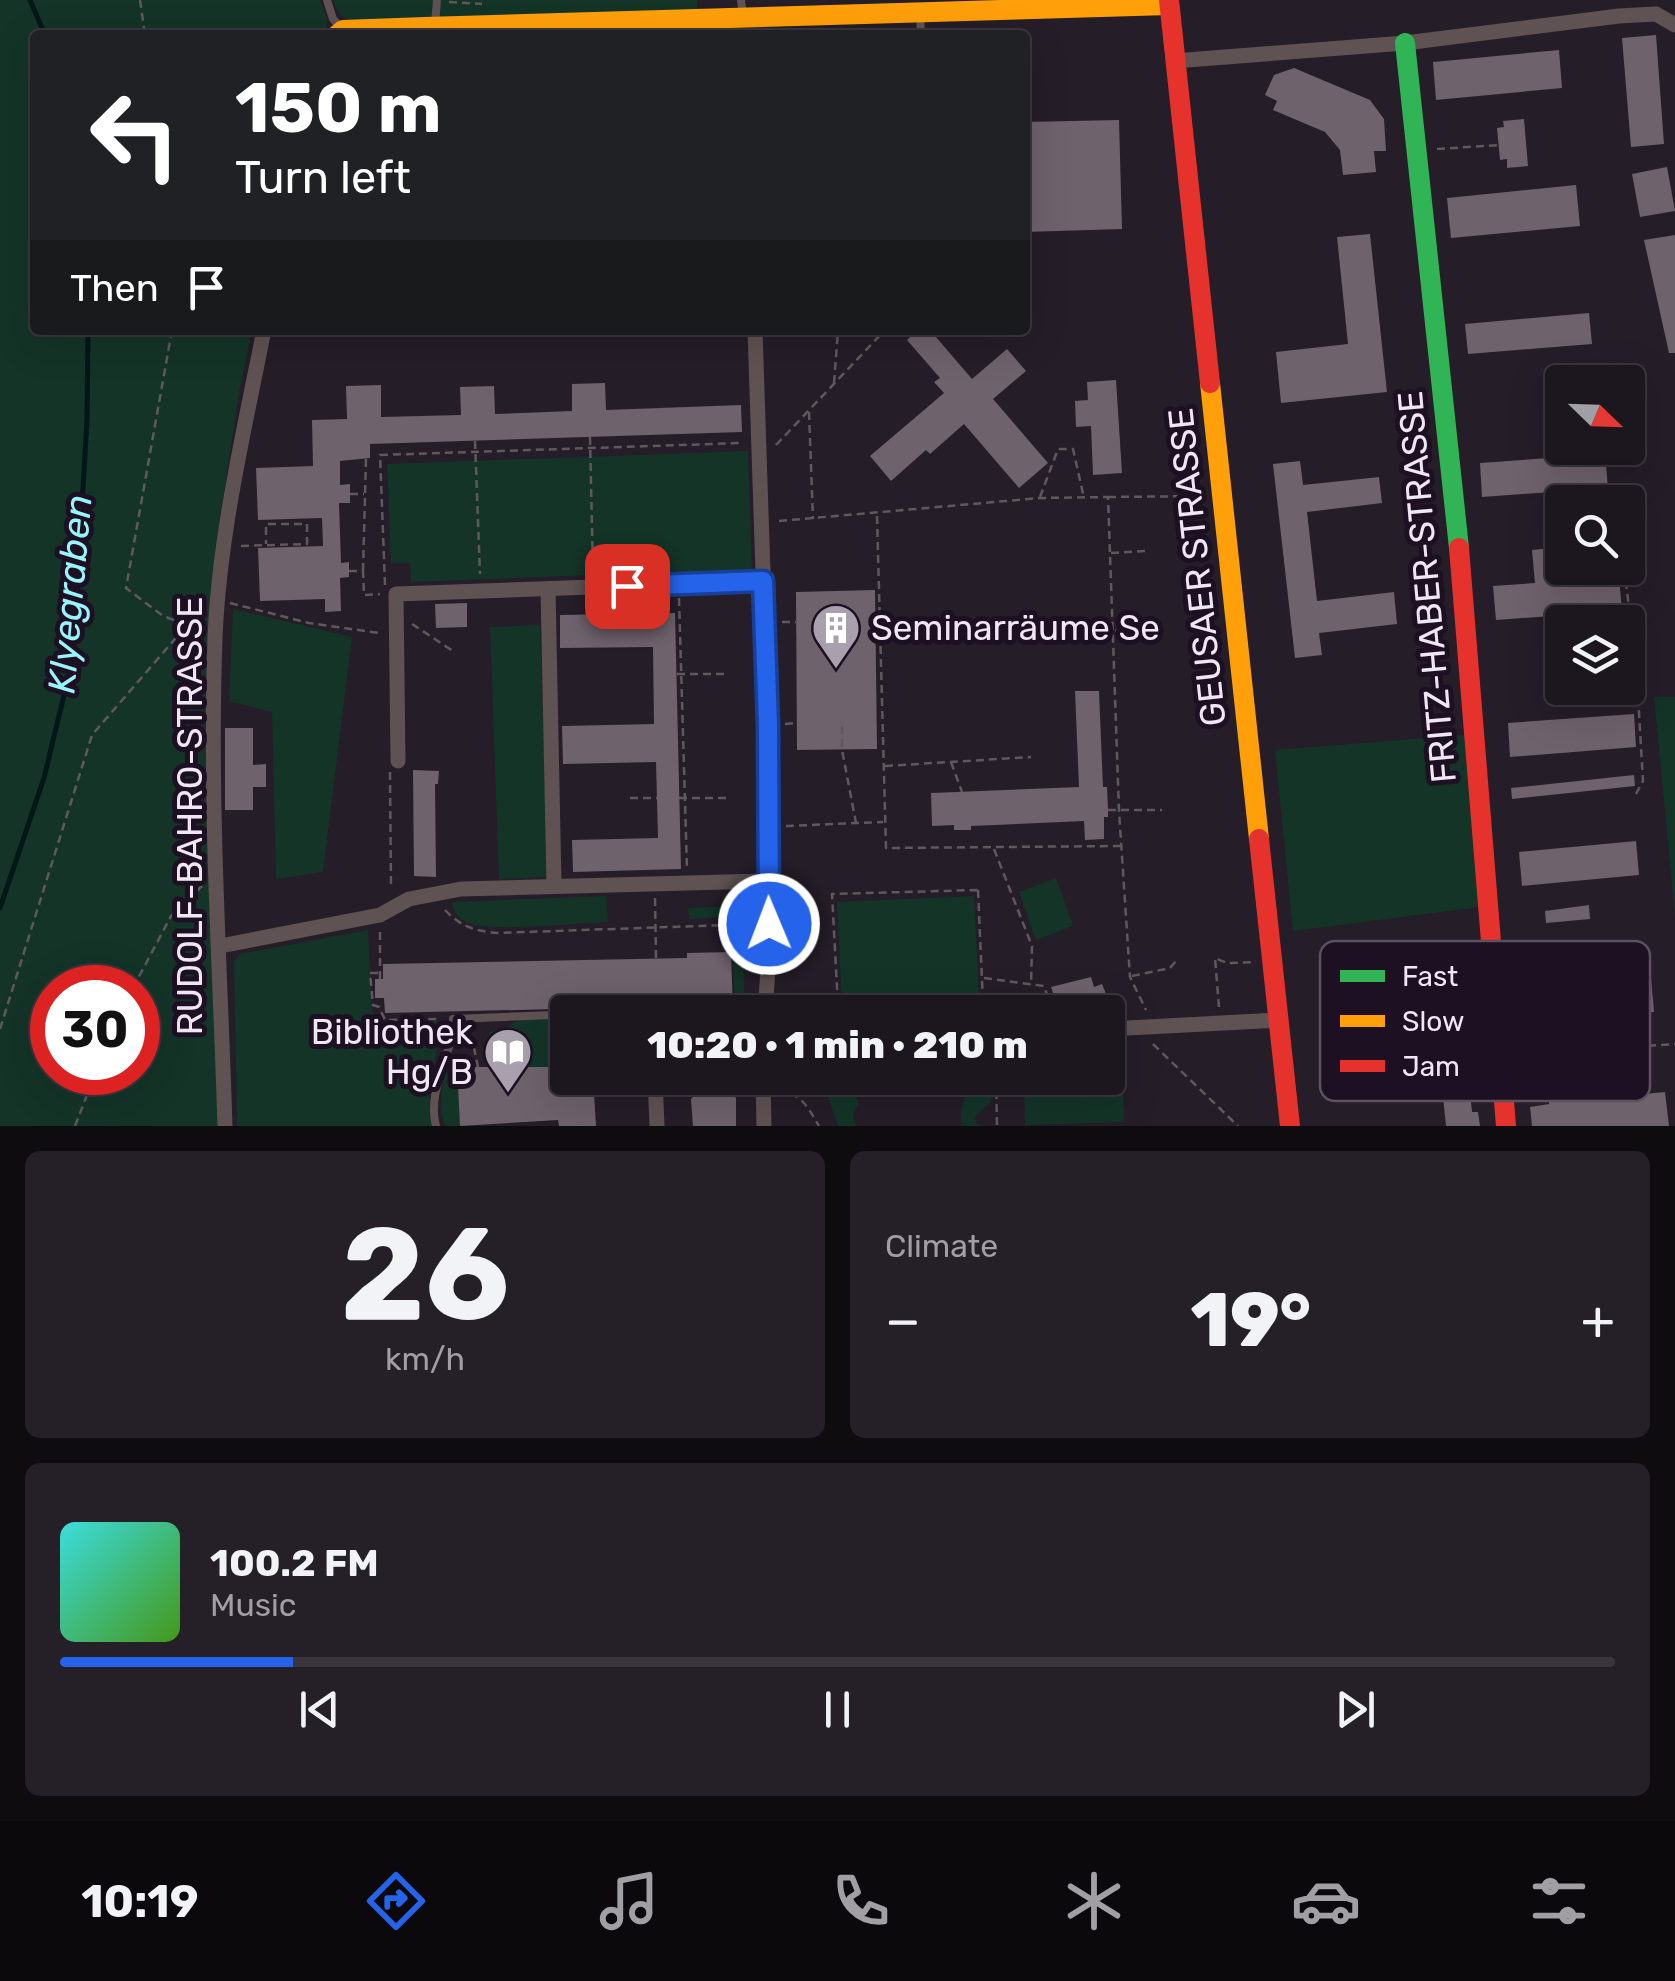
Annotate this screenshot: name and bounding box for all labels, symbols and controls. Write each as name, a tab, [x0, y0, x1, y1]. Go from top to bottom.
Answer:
text: 150 m	[235, 67, 442, 150]
icon: left	[70, 70, 200, 200]
text: Turn left	[235, 151, 411, 204]
icon: arrive	[179, 260, 234, 315]
text: Then	[70, 265, 159, 311]
north arrow	[1545, 365, 1645, 465]
map controls	[1545, 365, 1645, 705]
street label: FRITZ-HABER-STRASSE	[1389, 389, 1465, 785]
street label: GEUSAER STRASSE	[1159, 406, 1235, 728]
button: search	[1545, 485, 1645, 585]
water label: Klyegraben	[38, 493, 102, 695]
pin	[585, 544, 670, 629]
icon: arrive	[600, 559, 655, 614]
street label: RUDOLF-BAHRO-STRASSE	[169, 597, 211, 1035]
building icon: Seminarräume Se	[810, 602, 862, 670]
button: layers	[1545, 605, 1645, 705]
place label: Seminarräume Se	[871, 607, 1160, 649]
position arrow	[717, 872, 821, 976]
legend	[1320, 941, 1650, 1101]
text: Fast	[1402, 960, 1458, 993]
speed limit sign: 30	[30, 965, 160, 1095]
text: Slow	[1402, 1005, 1464, 1038]
place label: Bibliothek Hg/B	[311, 1011, 473, 1093]
text: 10:20 · 1 min · 210 m	[647, 1022, 1028, 1068]
library icon: Bibliothek Hg/B	[482, 1026, 534, 1094]
text: Jam	[1402, 1050, 1460, 1083]
text: 26	[340, 1197, 510, 1352]
text: Climate	[885, 1227, 998, 1265]
text: 19°	[1190, 1276, 1311, 1365]
text: −	[885, 1288, 921, 1353]
text: +	[1581, 1288, 1615, 1353]
text: km/h	[385, 1340, 465, 1378]
text: 100.2 FM	[210, 1540, 379, 1586]
text: Music	[210, 1586, 296, 1624]
icon: previous	[292, 1682, 347, 1737]
icon: pause	[810, 1682, 865, 1737]
icon: next	[1328, 1682, 1383, 1737]
icon: directions	[361, 1866, 431, 1936]
icon: music	[594, 1866, 664, 1936]
icon: phone	[826, 1866, 896, 1936]
icon: climate	[1059, 1866, 1129, 1936]
icon: car	[1291, 1866, 1361, 1936]
icon: filters	[1524, 1866, 1594, 1936]
text: 10:19	[81, 1875, 199, 1928]

